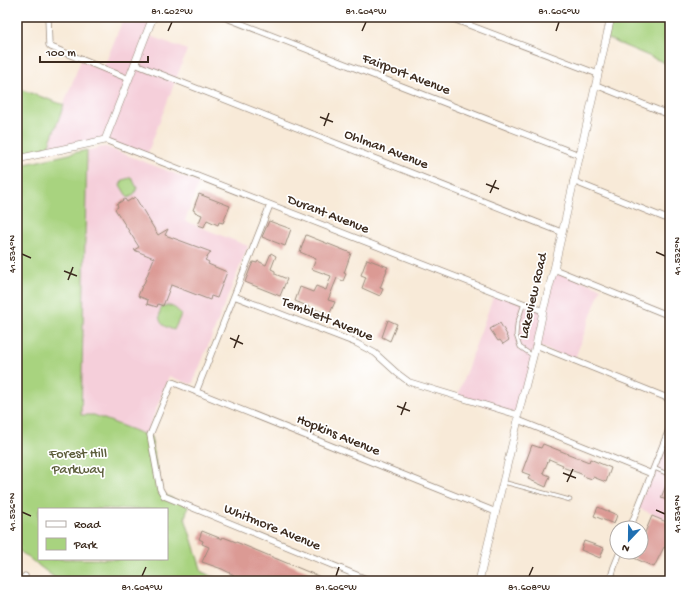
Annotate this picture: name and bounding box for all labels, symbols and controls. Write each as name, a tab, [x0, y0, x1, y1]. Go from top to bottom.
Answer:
text: 81.602°W	[151, 6, 193, 18]
text: 81.604°W	[345, 6, 387, 18]
text: 81.606°W	[538, 6, 580, 18]
scale bar	[40, 38, 148, 64]
text: 100 m	[45, 47, 76, 61]
street label: Fairport Avenue	[359, 50, 453, 100]
street label: Ohlman Avenue	[341, 126, 431, 174]
street label: Durant Avenue	[284, 191, 372, 239]
text: 41.534°N	[7, 234, 19, 273]
text: 41.532°N	[672, 236, 684, 275]
street label: Lakeview Road	[516, 250, 553, 341]
street label: Temblett Avenue	[278, 294, 376, 346]
street label: Hopkins Avenue	[294, 412, 383, 461]
park label: Forest Hill Parkway	[48, 446, 107, 479]
text: 41.536°N	[7, 492, 19, 531]
text: 41.534°N	[672, 494, 684, 533]
street label: Whitmore Avenue	[221, 501, 324, 555]
legend	[38, 508, 168, 560]
text: Road	[74, 519, 101, 533]
north arrow	[609, 520, 649, 560]
text: Park	[73, 539, 99, 553]
text: N	[620, 541, 632, 554]
text: 81.604°W	[121, 582, 163, 594]
text: 81.606°W	[315, 582, 357, 594]
text: 81.608°W	[508, 582, 550, 594]

